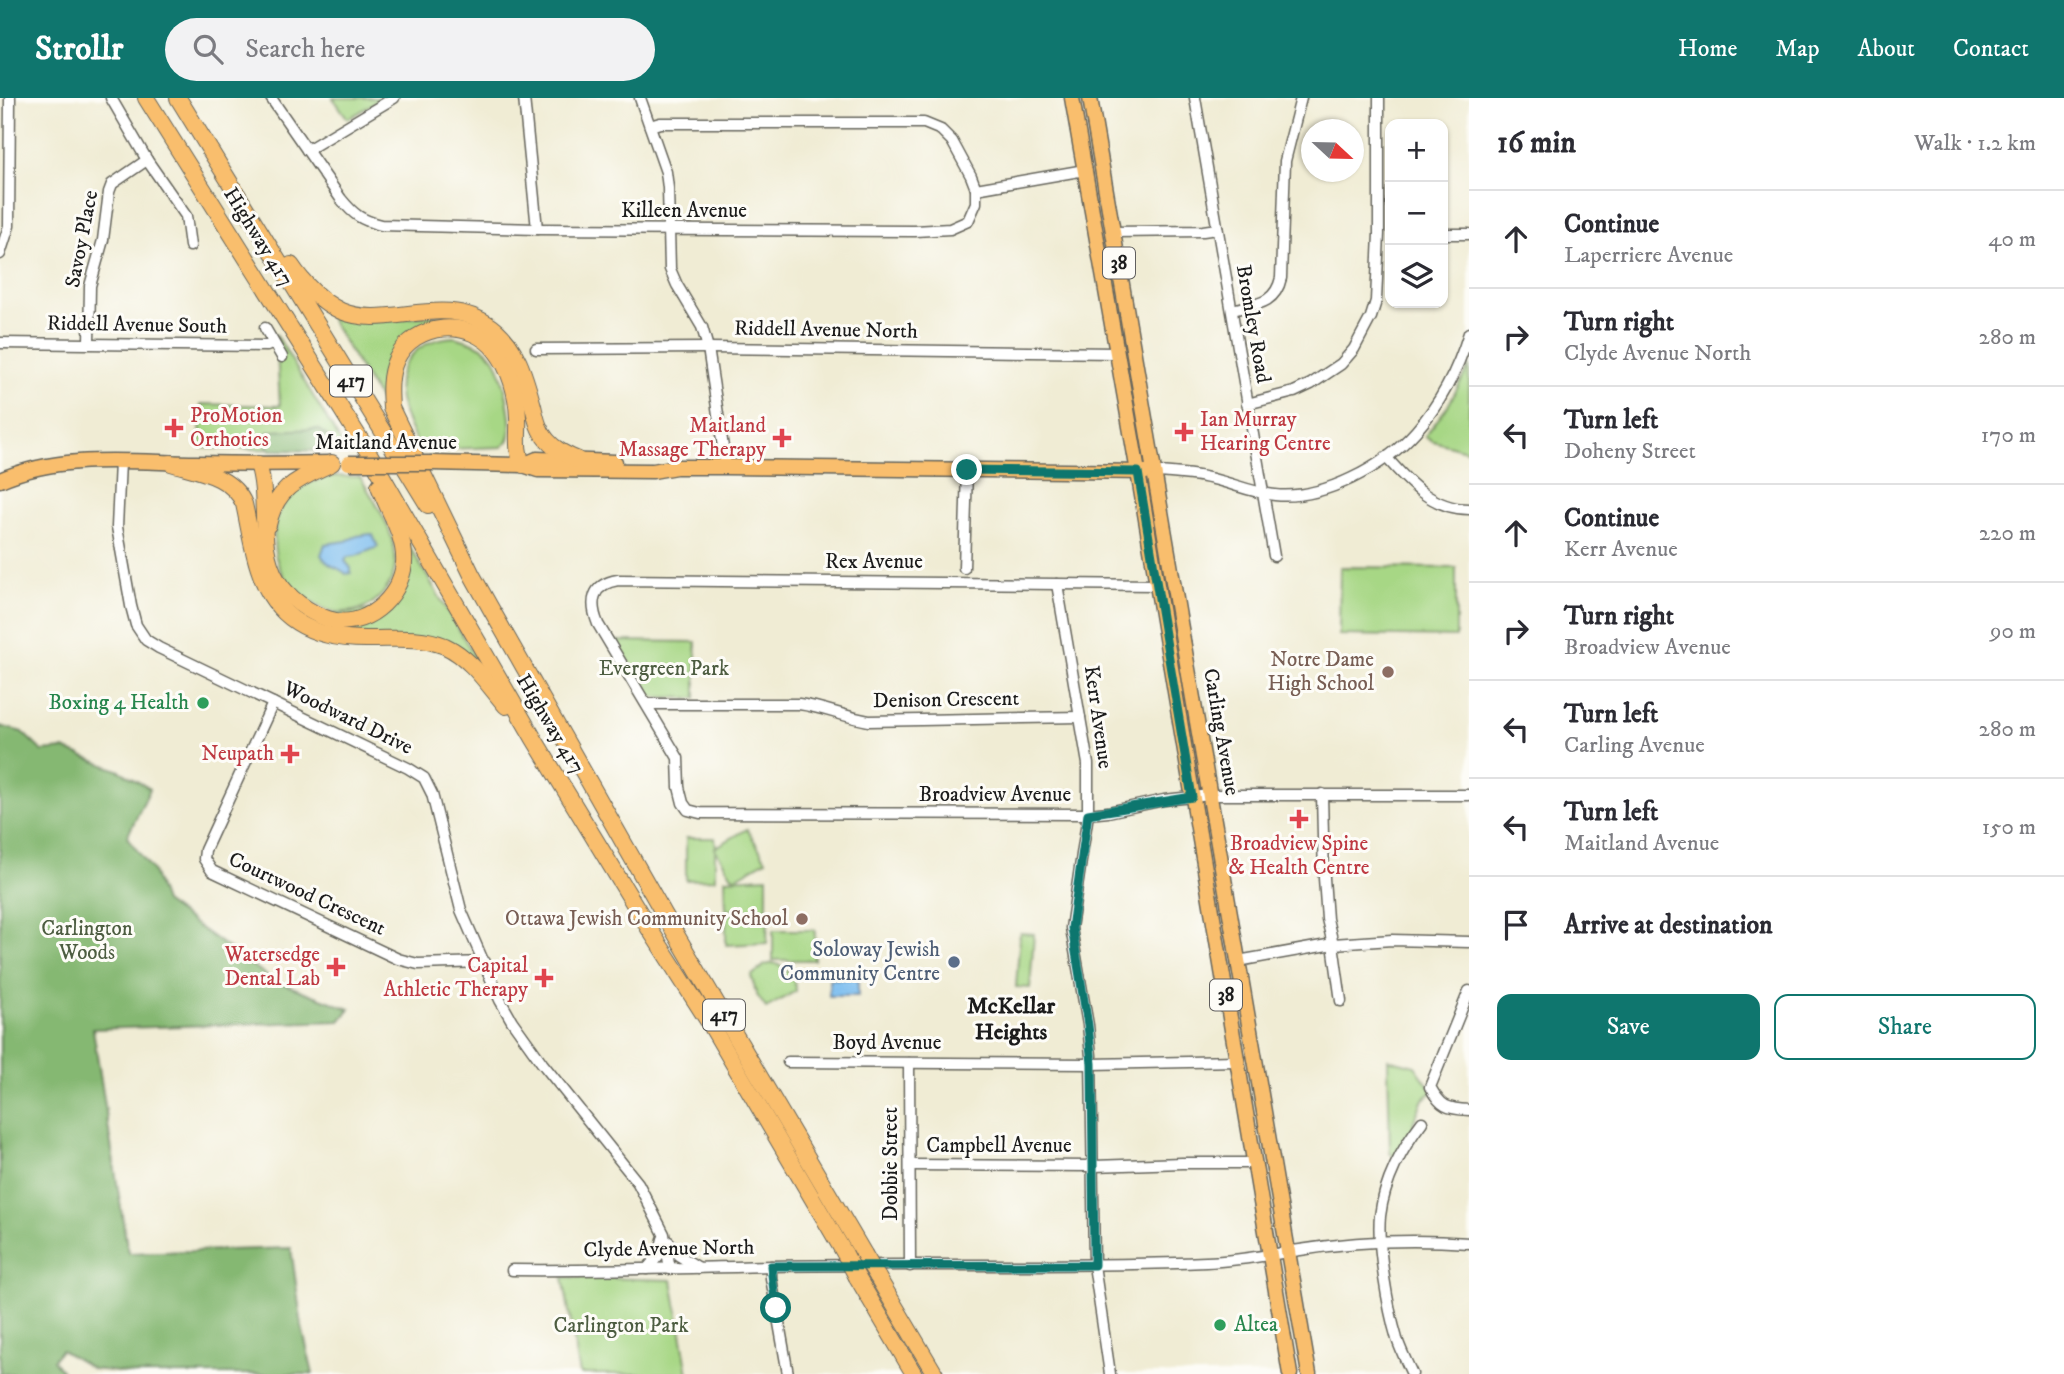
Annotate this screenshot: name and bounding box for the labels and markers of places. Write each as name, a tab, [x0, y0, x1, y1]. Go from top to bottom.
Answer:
place label: ProMotion Orthotics	[190, 403, 283, 453]
place label: Ian Murray Hearing Centre	[1200, 407, 1331, 457]
place label: Maitland Massage Therapy	[619, 413, 767, 463]
marker: ProMotion Orthotics	[164, 418, 184, 438]
marker: Ian Murray Hearing Centre	[1174, 422, 1194, 442]
marker: Maitland Massage Therapy	[772, 428, 792, 448]
place label: Notre Dame High School	[1268, 647, 1375, 697]
marker: Notre Dame High School	[1380, 664, 1396, 680]
place label: Boxing 4 Health	[49, 690, 189, 716]
marker: Boxing 4 Health	[195, 695, 211, 711]
place label: Neupath	[201, 741, 274, 767]
marker: Neupath	[280, 744, 300, 764]
marker: Broadview Spine & Health Centre	[1289, 809, 1309, 829]
place label: Broadview Spine & Health Centre	[1229, 831, 1370, 881]
place label: Ottawa Jewish Community School	[505, 906, 789, 932]
marker: Ottawa Jewish Community School	[794, 911, 810, 927]
place label: Soloway Jewish Community Centre	[780, 937, 940, 987]
place label: Watersedge Dental Lab	[224, 942, 320, 992]
place label: Capital Athletic Therapy	[383, 953, 529, 1003]
marker: Soloway Jewish Community Centre	[946, 954, 962, 970]
marker: Watersedge Dental Lab	[326, 957, 346, 977]
marker: Capital Athletic Therapy	[534, 968, 554, 988]
place label: Altea	[1234, 1312, 1278, 1338]
marker: Altea	[1212, 1317, 1228, 1333]

